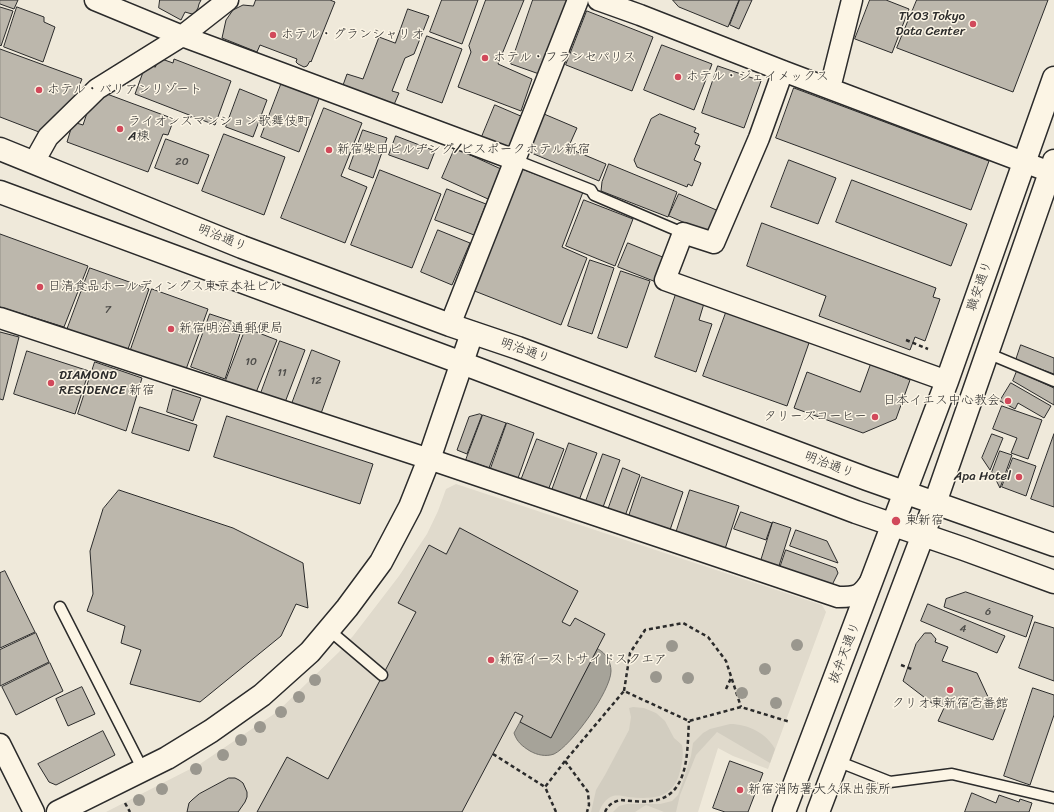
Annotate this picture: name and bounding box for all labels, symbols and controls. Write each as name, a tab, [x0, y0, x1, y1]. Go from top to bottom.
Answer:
place label: TYO3 Tokyo Data Center	[896, 9, 965, 40]
marker: TYO3 Tokyo Data Center	[968, 19, 978, 29]
place label: ホテル・グランシャリオ	[281, 27, 424, 43]
marker: ホテル・グランシャリオ	[268, 30, 278, 40]
place label: ホテル・フランセパリス	[493, 50, 636, 66]
marker: ホテル・フランセパリス	[480, 53, 490, 63]
place label: ホテル・ジェイメックス	[686, 69, 829, 85]
marker: ホテル・ジェイメックス	[673, 72, 683, 82]
place label: ホテル・バリアンリゾート	[47, 82, 202, 98]
marker: ホテル・バリアンリゾート	[34, 85, 44, 95]
place label: ライオンズマンション歌舞伎町 A棟	[128, 114, 310, 145]
marker: ライオンズマンション歌舞伎町 A棟	[115, 124, 125, 134]
place label: 新宿柴田ビルヂング/ビスポークホテル新宿	[337, 142, 590, 158]
marker: 新宿柴田ビルヂング/ビスポークホテル新宿	[324, 145, 334, 155]
house number: 20	[175, 155, 189, 169]
street label: 明治通り	[195, 221, 249, 255]
street label: 職安通り	[964, 259, 996, 313]
place label: 日清食品ホールディングス東京本社ビル	[48, 279, 282, 295]
marker: 日清食品ホールディングス東京本社ビル	[35, 282, 45, 292]
house number: 7	[105, 303, 111, 317]
place label: 新宿明治通郵便局	[179, 321, 283, 337]
marker: 新宿明治通郵便局	[166, 324, 176, 334]
street label: 明治通り	[498, 335, 552, 367]
house number: 10	[245, 355, 257, 369]
house number: 11	[277, 366, 287, 380]
place label: DIAMOND RESIDENCE 新宿	[59, 368, 155, 399]
house number: 12	[310, 374, 322, 388]
marker: DIAMOND RESIDENCE 新宿	[46, 378, 56, 388]
place label: 日本イエス中心教会	[883, 393, 1000, 409]
marker: 日本イエス中心教会	[1003, 396, 1013, 406]
place label: タリーズコーヒー	[764, 409, 867, 425]
marker: タリーズコーヒー	[870, 412, 880, 422]
street label: 明治通り	[802, 448, 856, 482]
place label: Apa Hotel	[954, 469, 1011, 485]
marker: Apa Hotel	[1014, 472, 1024, 482]
place label: 東新宿	[905, 513, 944, 529]
marker: 東新宿	[890, 515, 902, 527]
house number: 6	[985, 605, 991, 619]
street label: 抜弁天通り	[826, 620, 864, 686]
house number: 4	[960, 622, 966, 636]
place label: 新宿イーストサイドスクエア	[499, 652, 667, 668]
marker: 新宿イーストサイドスクエア	[486, 655, 496, 665]
marker: クリオ東新宿壱番館	[945, 685, 955, 695]
place label: クリオ東新宿壱番館	[892, 696, 1008, 712]
place label: 新宿消防署大久保出張所	[748, 782, 891, 798]
marker: 新宿消防署大久保出張所	[735, 785, 745, 795]

